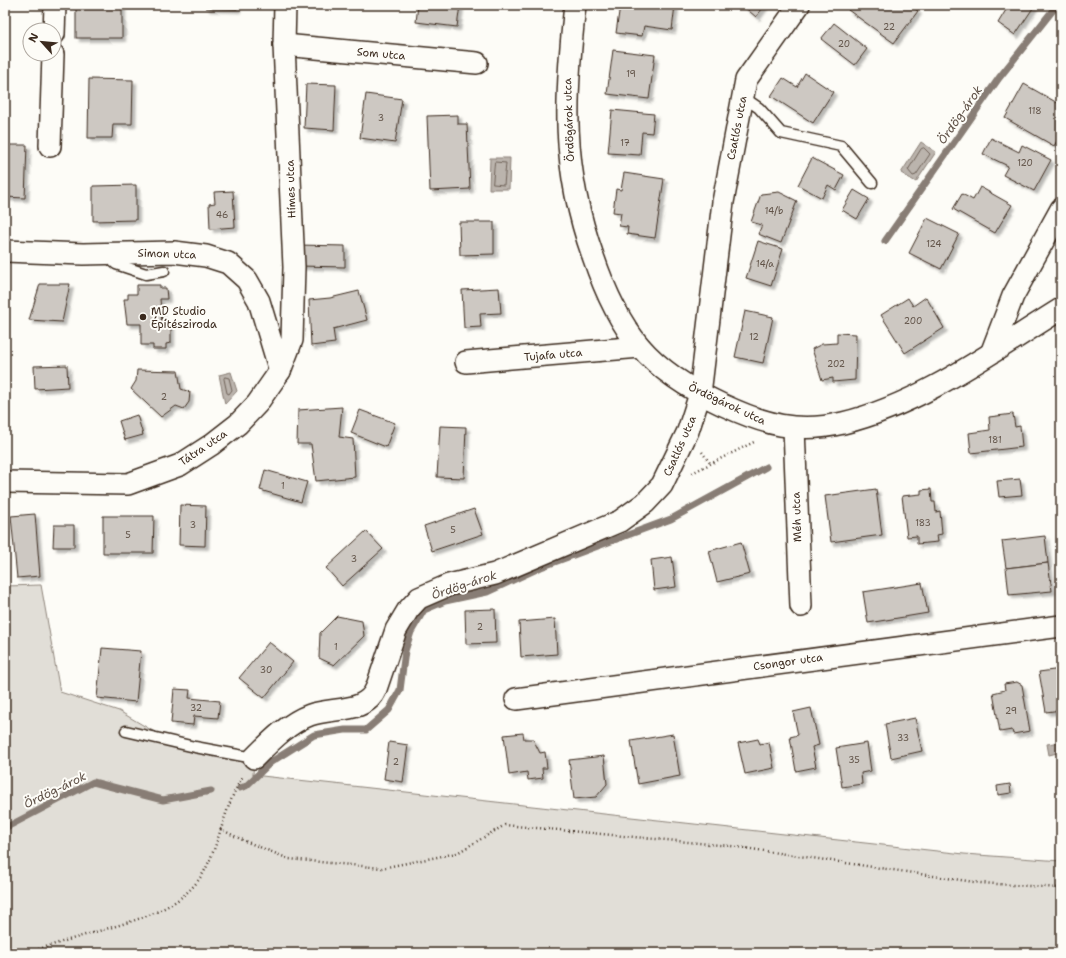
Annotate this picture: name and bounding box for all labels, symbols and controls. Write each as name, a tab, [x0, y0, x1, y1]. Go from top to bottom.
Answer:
house number: 22	[883, 21, 895, 33]
north arrow	[22, 22, 62, 62]
text: N	[25, 30, 42, 45]
house number: 20	[838, 38, 850, 50]
street label: Som utca	[356, 44, 406, 64]
house number: 19	[626, 68, 636, 80]
street label: Ördögárok utca	[560, 78, 578, 162]
water label: Ördög-árok	[934, 83, 986, 147]
street label: Csatlós utca	[723, 95, 751, 161]
house number: 118	[1028, 105, 1042, 117]
house number: 3	[378, 112, 384, 124]
house number: 17	[620, 137, 630, 149]
house number: 120	[1017, 157, 1033, 169]
street label: Hímes utca	[282, 159, 300, 219]
house number: 14/b	[765, 205, 783, 217]
house number: 46	[216, 209, 228, 221]
house number: 124	[926, 238, 942, 250]
street label: Simon utca	[137, 245, 197, 263]
house number: 14/a	[756, 258, 774, 270]
place label: MD Studio Építésziroda	[151, 304, 217, 332]
marker: MD Studio Építésziroda	[138, 312, 148, 322]
house number: 200	[904, 315, 922, 327]
house number: 12	[749, 331, 759, 343]
street label: Tujafa utca	[523, 345, 583, 365]
house number: 202	[827, 358, 845, 370]
street label: Ördögárok utca	[686, 380, 768, 429]
house number: 2	[161, 391, 167, 403]
street label: Csatlós utca	[660, 413, 700, 479]
street label: Tátra utca	[176, 426, 230, 470]
house number: 181	[988, 434, 1002, 446]
house number: 1	[281, 480, 285, 492]
street label: Méh utca	[789, 491, 805, 542]
house number: 183	[915, 517, 931, 529]
house number: 3	[190, 519, 196, 531]
house number: 5	[450, 524, 456, 536]
house number: 5	[125, 529, 131, 541]
house number: 3	[351, 553, 357, 565]
water label: Ördög-árok	[429, 567, 499, 603]
house number: 2	[477, 621, 483, 633]
house number: 1	[334, 641, 338, 653]
street label: Csongor utca	[752, 650, 824, 674]
house number: 30	[260, 664, 272, 676]
house number: 32	[190, 702, 202, 714]
house number: 29	[1005, 705, 1017, 717]
house number: 33	[897, 732, 909, 744]
house number: 35	[848, 754, 860, 766]
house number: 2	[393, 756, 399, 768]
water label: Ördög-árok	[21, 768, 89, 812]

